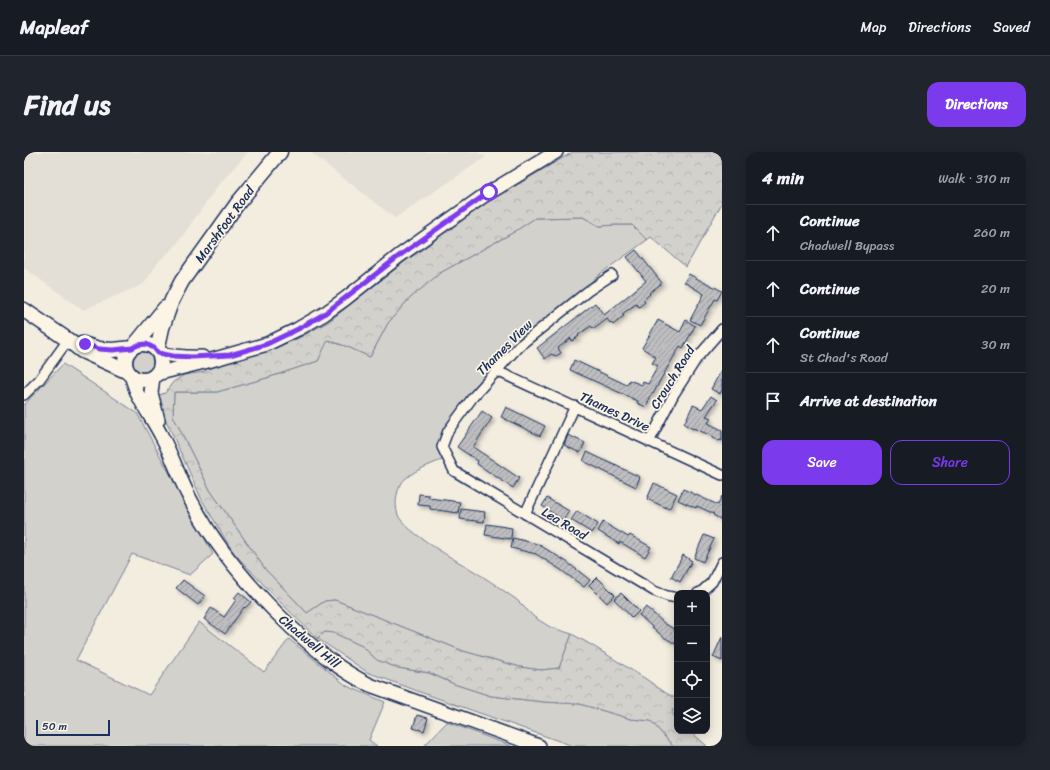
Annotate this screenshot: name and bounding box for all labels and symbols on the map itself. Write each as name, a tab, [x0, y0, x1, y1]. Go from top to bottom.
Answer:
street label: Marshfoot Road	[188, 180, 261, 268]
route start	[480, 183, 498, 201]
street label: Thames View	[471, 313, 539, 381]
route end	[76, 335, 94, 353]
street label: Crouch Road	[644, 340, 702, 414]
street label: Thames Drive	[576, 385, 654, 438]
street label: Lea Road	[537, 501, 593, 547]
street label: Chadwell Hill	[274, 608, 346, 674]
scale bar	[36, 718, 110, 737]

